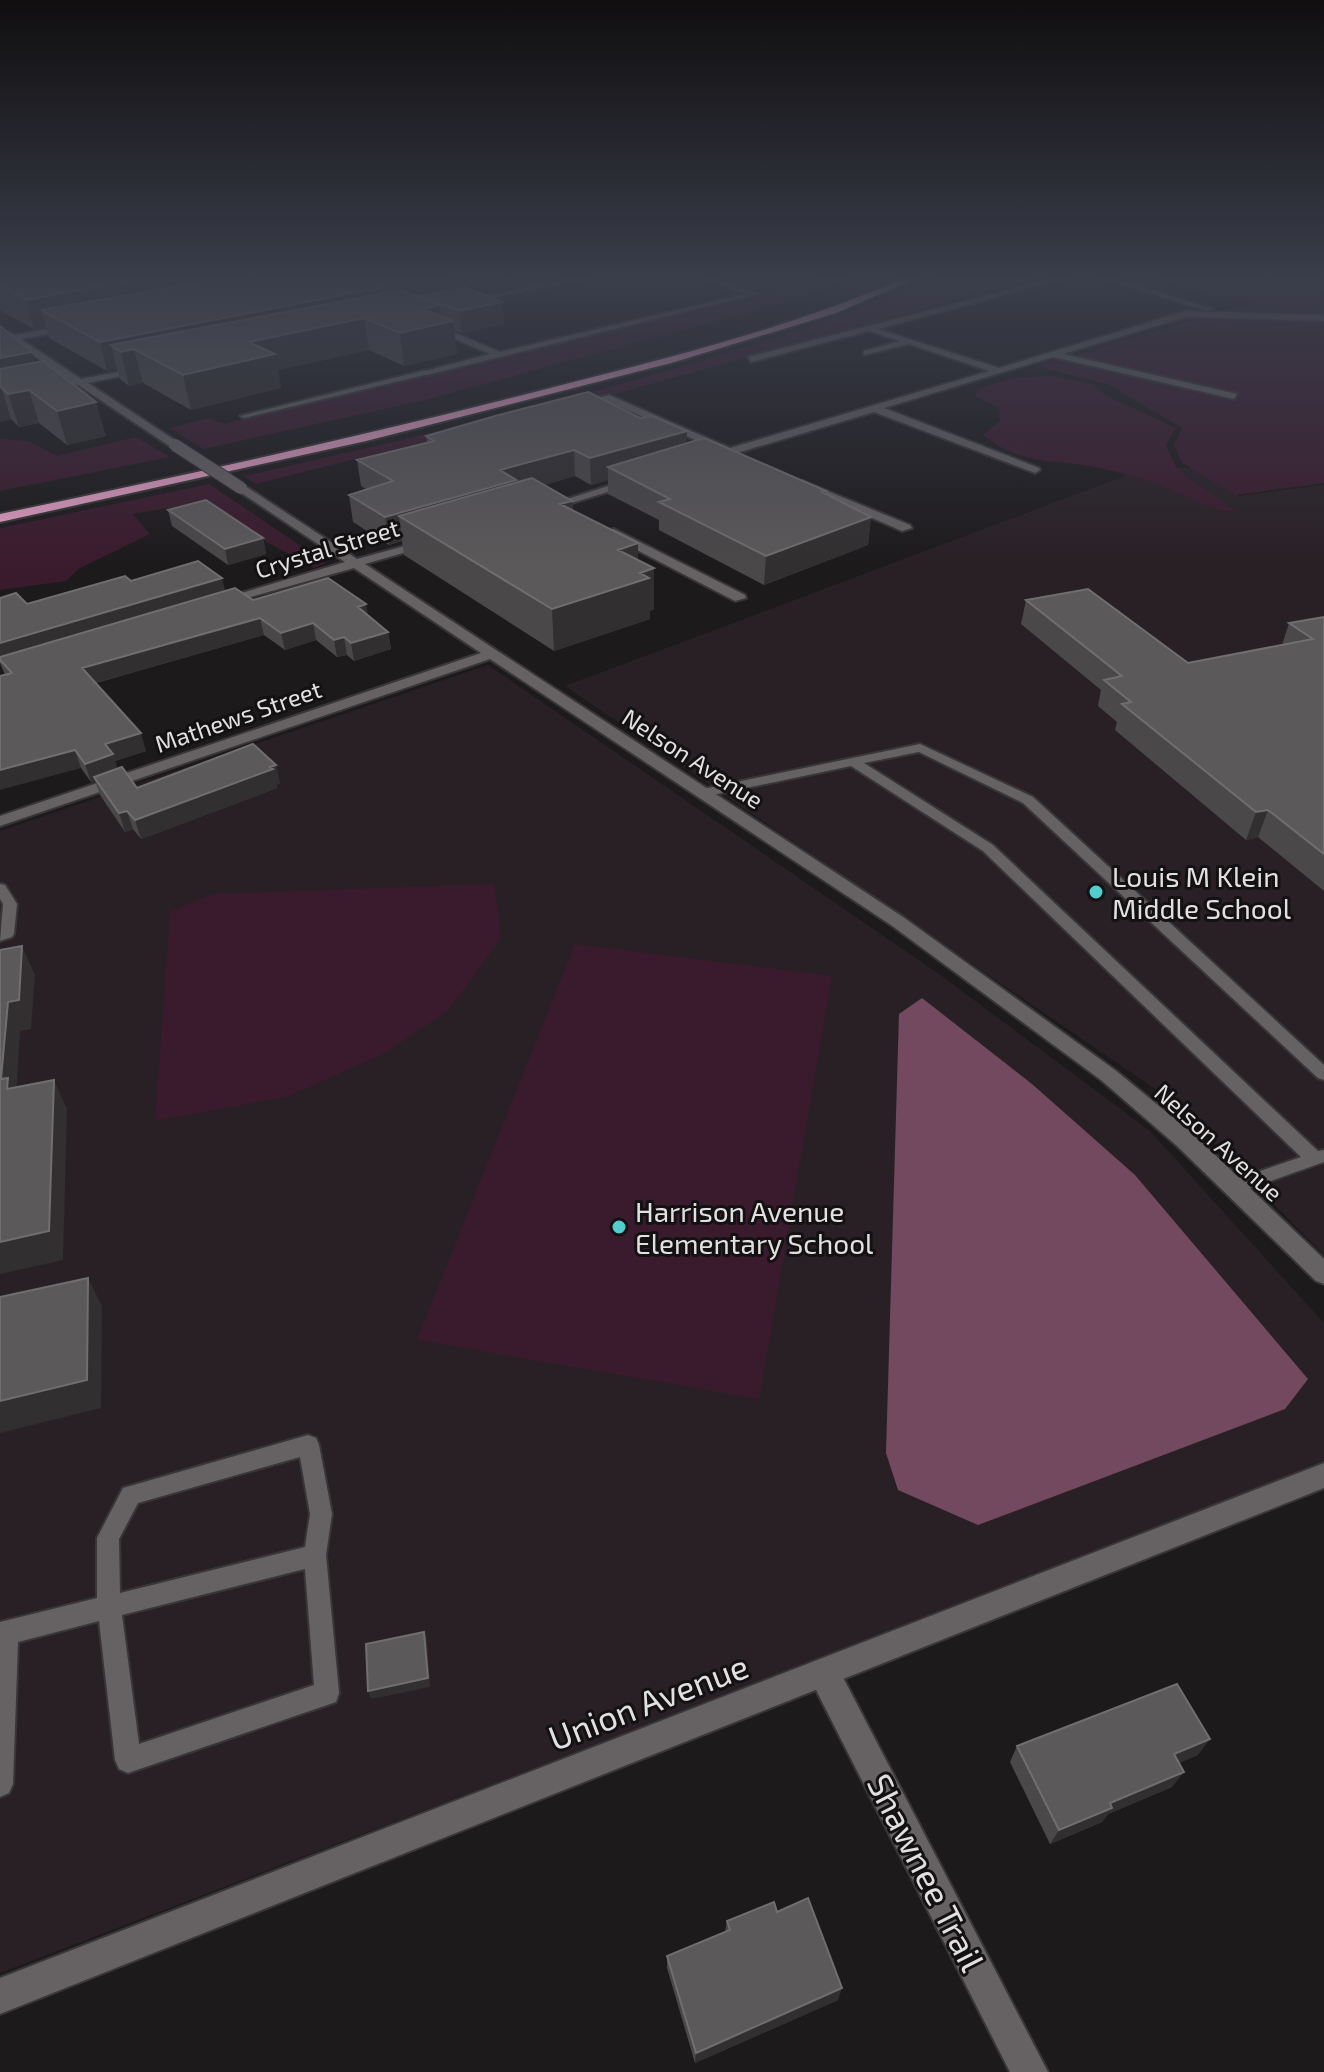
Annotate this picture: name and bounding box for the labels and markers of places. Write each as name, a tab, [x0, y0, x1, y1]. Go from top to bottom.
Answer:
place label: Louis M Klein Middle School	[1112, 859, 1292, 925]
marker: Louis M Klein Middle School	[1087, 883, 1105, 901]
place label: Harrison Avenue Elementary School	[635, 1194, 874, 1260]
marker: Harrison Avenue Elementary School	[610, 1218, 628, 1236]

